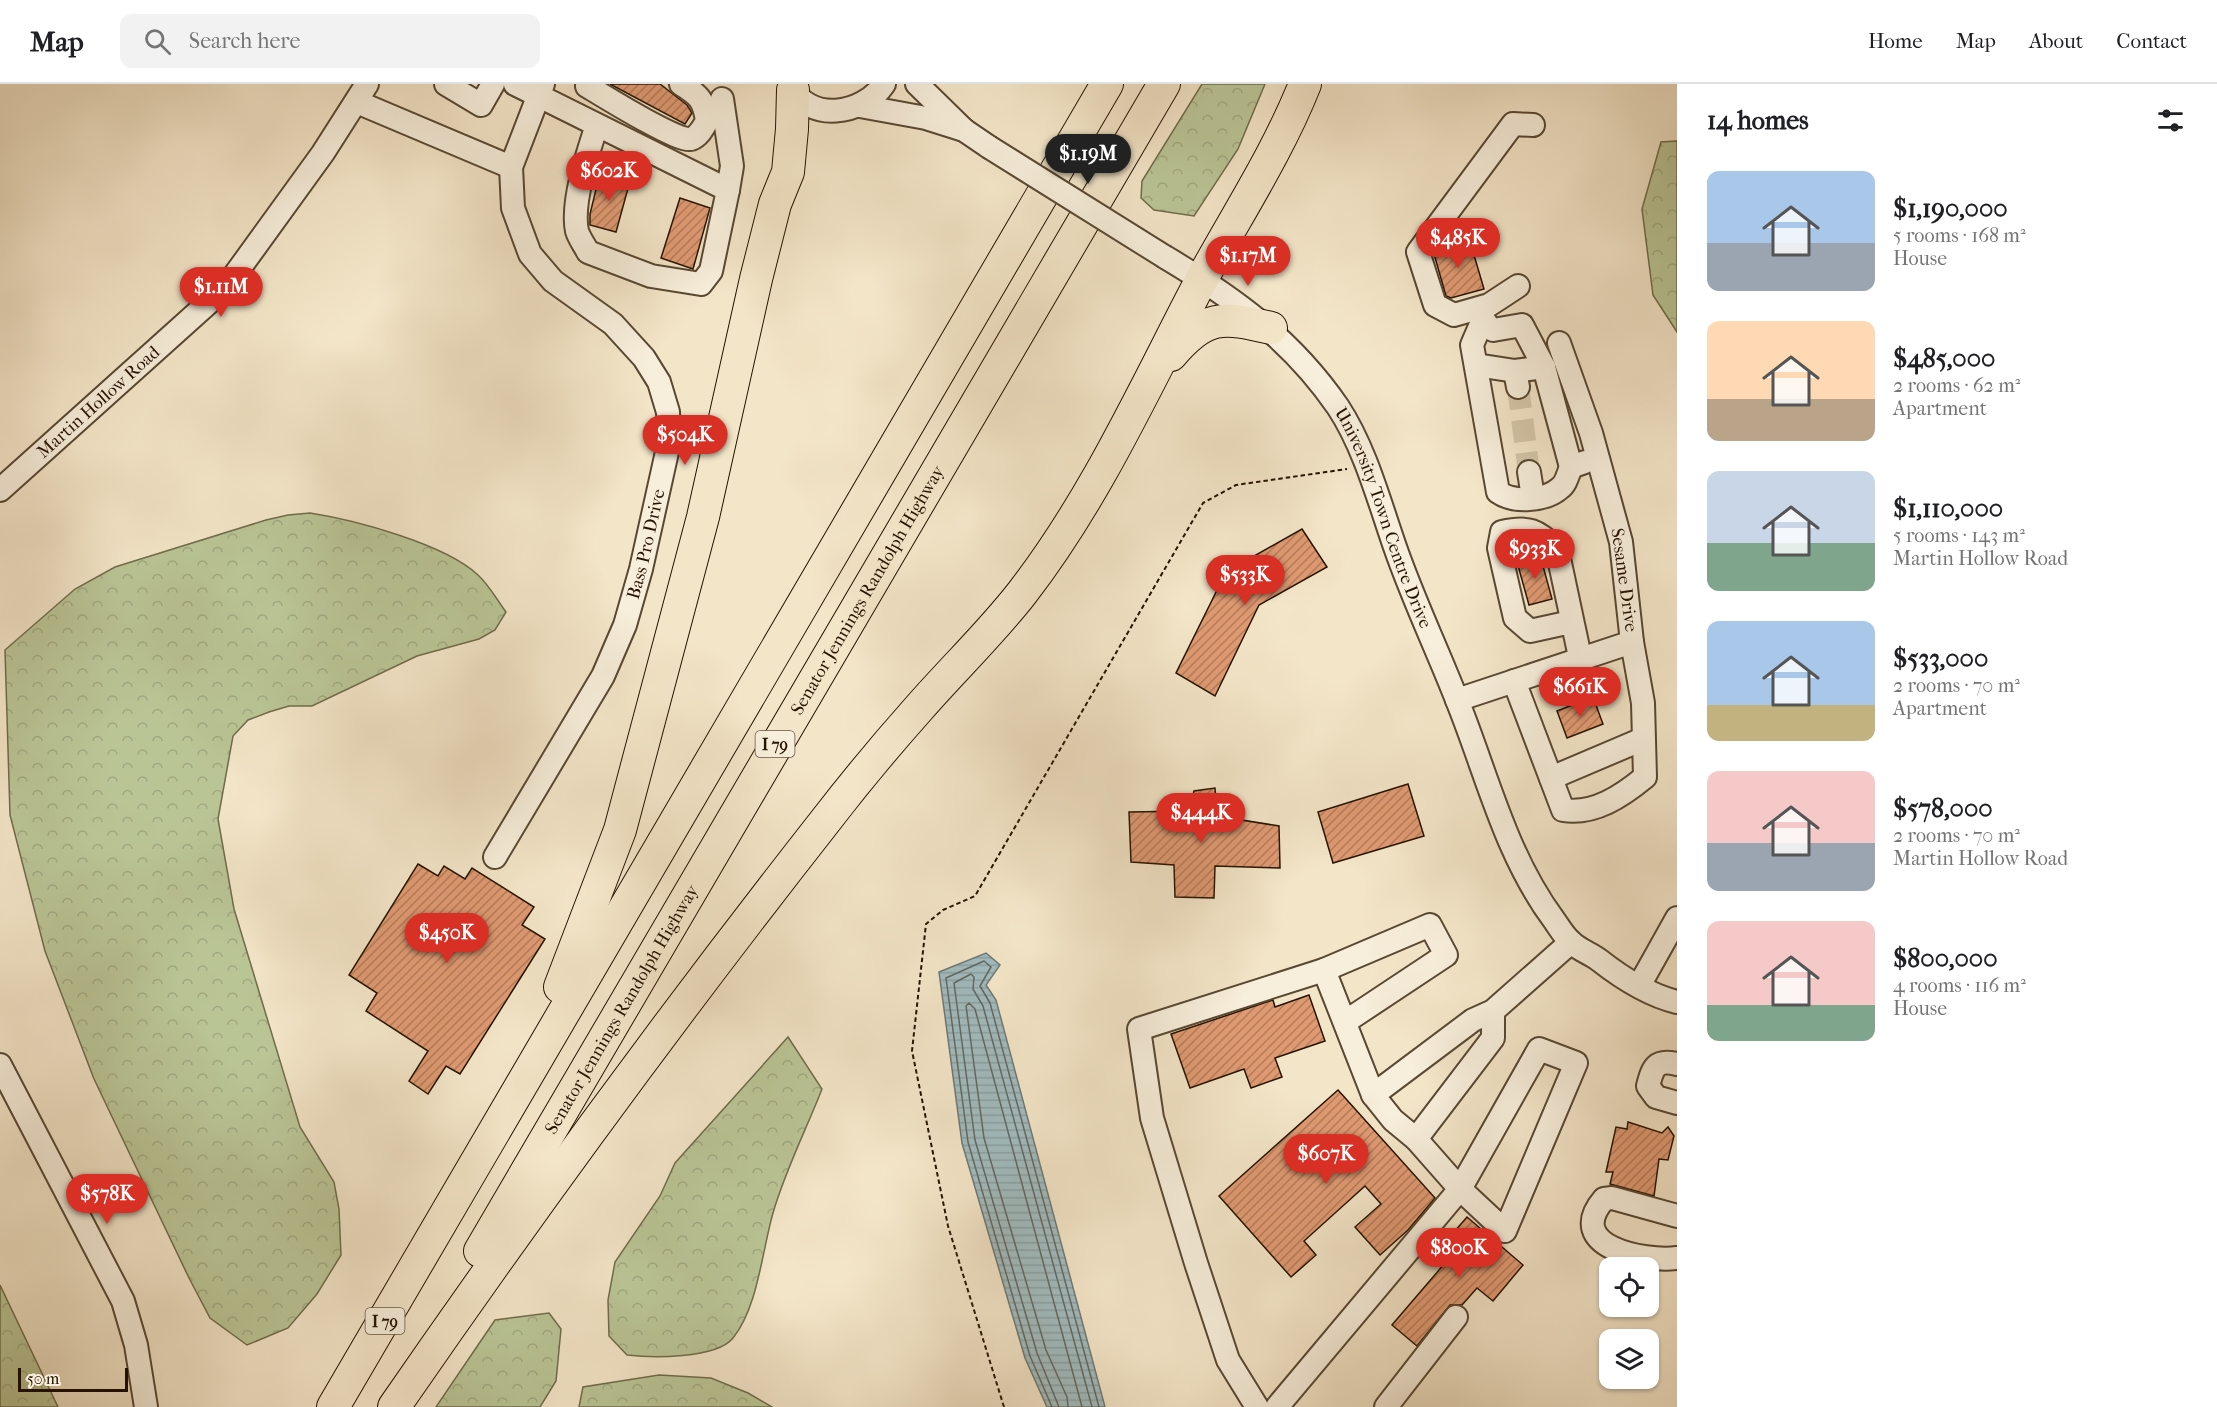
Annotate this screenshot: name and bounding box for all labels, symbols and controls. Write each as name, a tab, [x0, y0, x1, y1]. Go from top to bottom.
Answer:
search box	[120, 14, 540, 68]
text: Map	[30, 25, 84, 58]
icon: search	[141, 25, 174, 58]
text: Search here	[189, 28, 300, 54]
text: Home	[1868, 29, 1923, 53]
text: Map	[1956, 29, 1996, 53]
text: About	[2029, 29, 2083, 53]
text: Contact	[2116, 29, 2187, 53]
icon: filters	[2154, 104, 2187, 137]
text: 14 homes	[1707, 105, 1809, 136]
pin: $1.19M	[1039, 134, 1137, 185]
text: $1.19M	[1059, 142, 1117, 165]
pin: $602K	[567, 151, 651, 202]
text: $602K	[580, 159, 638, 182]
text: $1,190,000	[1893, 193, 2008, 224]
icon: home	[1755, 195, 1827, 267]
pin: $485K	[1416, 218, 1500, 269]
text: 5 rooms · 168 m²	[1893, 224, 2026, 247]
text: $485K	[1430, 226, 1486, 249]
pin: $1.17M	[1199, 236, 1297, 287]
text: $1.17M	[1219, 244, 1277, 267]
text: House	[1893, 247, 1947, 270]
pin: $1.11M	[172, 267, 270, 318]
text: $1.11M	[194, 275, 248, 298]
street label: Martin Hollow Road	[33, 341, 164, 462]
text: $485,000	[1893, 343, 1995, 374]
icon: home	[1755, 345, 1827, 417]
text: 2 rooms · 62 m²	[1893, 374, 2020, 397]
text: Apartment	[1893, 397, 1987, 420]
street label: University Town Centre Drive	[1330, 403, 1436, 631]
pin: $504K	[643, 415, 727, 466]
text: $504K	[657, 423, 713, 446]
street label: Senator Jennings Randolph Highway	[786, 461, 949, 719]
street label: Bass Pro Drive	[622, 487, 669, 602]
text: $1,110,000	[1893, 493, 2003, 524]
icon: home	[1755, 495, 1827, 567]
text: 5 rooms · 143 m²	[1893, 524, 2025, 547]
street label: Sesame Drive	[1606, 527, 1642, 633]
pin: $933K	[1493, 529, 1577, 580]
text: $933K	[1509, 537, 1561, 560]
text: Martin Hollow Road	[1893, 547, 2068, 570]
pin: $533K	[1203, 555, 1287, 606]
text: $533K	[1220, 563, 1270, 586]
text: $533,000	[1893, 643, 1988, 674]
icon: home	[1755, 645, 1827, 717]
pin: $661K	[1538, 667, 1622, 718]
text: 2 rooms · 70 m²	[1893, 674, 2020, 697]
text: $661K	[1553, 675, 1607, 698]
text: Apartment	[1893, 697, 1987, 720]
road number: I 79	[756, 731, 794, 757]
pin: $444K	[1159, 793, 1243, 844]
text: $578,000	[1893, 793, 1993, 824]
icon: home	[1755, 795, 1827, 867]
text: $444K	[1170, 801, 1232, 824]
text: 2 rooms · 70 m²	[1893, 824, 2020, 847]
text: Martin Hollow Road	[1893, 847, 2068, 870]
street label: Senator Jennings Randolph Highway	[540, 880, 703, 1138]
pin: $450K	[405, 913, 489, 964]
text: $450K	[419, 921, 475, 944]
text: $800,000	[1893, 943, 1997, 974]
icon: home	[1755, 945, 1827, 1017]
text: 4 rooms · 116 m²	[1893, 974, 2026, 997]
text: House	[1893, 997, 1947, 1020]
pin: $607K	[1284, 1134, 1368, 1185]
text: $607K	[1297, 1142, 1355, 1165]
pin: $578K	[65, 1174, 149, 1225]
text: $578K	[80, 1182, 134, 1205]
pin: $800K	[1417, 1228, 1501, 1279]
text: $800K	[1430, 1236, 1488, 1259]
map controls	[1599, 1257, 1659, 1389]
button: locate	[1599, 1257, 1659, 1317]
road number: I 79	[366, 1308, 404, 1334]
button: layers	[1599, 1329, 1659, 1389]
scale bar	[18, 1365, 128, 1392]
text: 50 m	[27, 1369, 59, 1388]

